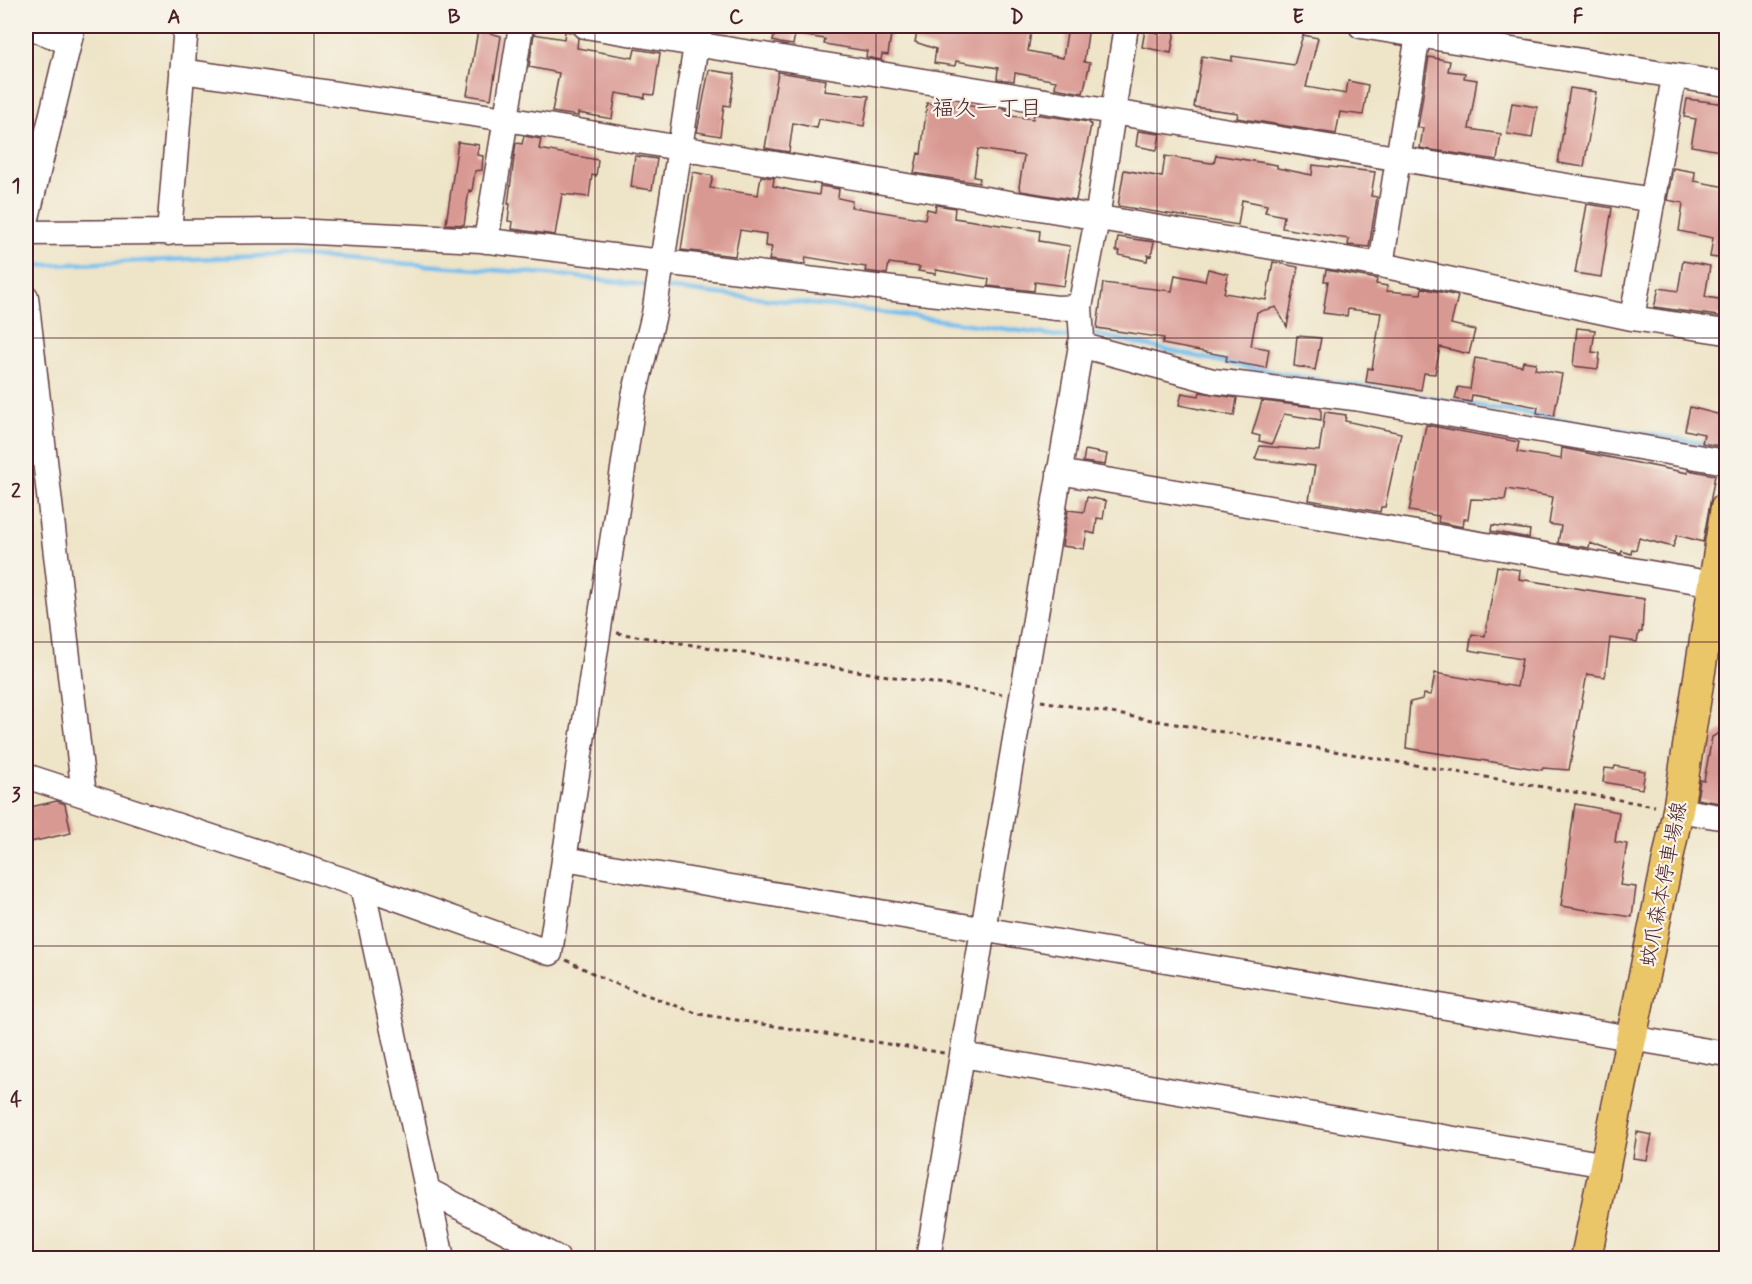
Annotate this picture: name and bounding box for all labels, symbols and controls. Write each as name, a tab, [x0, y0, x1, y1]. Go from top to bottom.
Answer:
text: A	[167, 4, 181, 31]
text: B	[448, 4, 461, 31]
text: C	[729, 4, 744, 31]
text: D	[1010, 4, 1024, 31]
text: E	[1292, 4, 1304, 31]
text: F	[1573, 4, 1584, 31]
district label: 福久一丁目	[932, 95, 1042, 123]
text: 1	[12, 173, 20, 200]
text: 2	[11, 478, 21, 505]
text: 3	[11, 782, 21, 809]
street label: 蚊爪森本停車場線	[1634, 799, 1694, 969]
text: 4	[10, 1087, 22, 1114]

